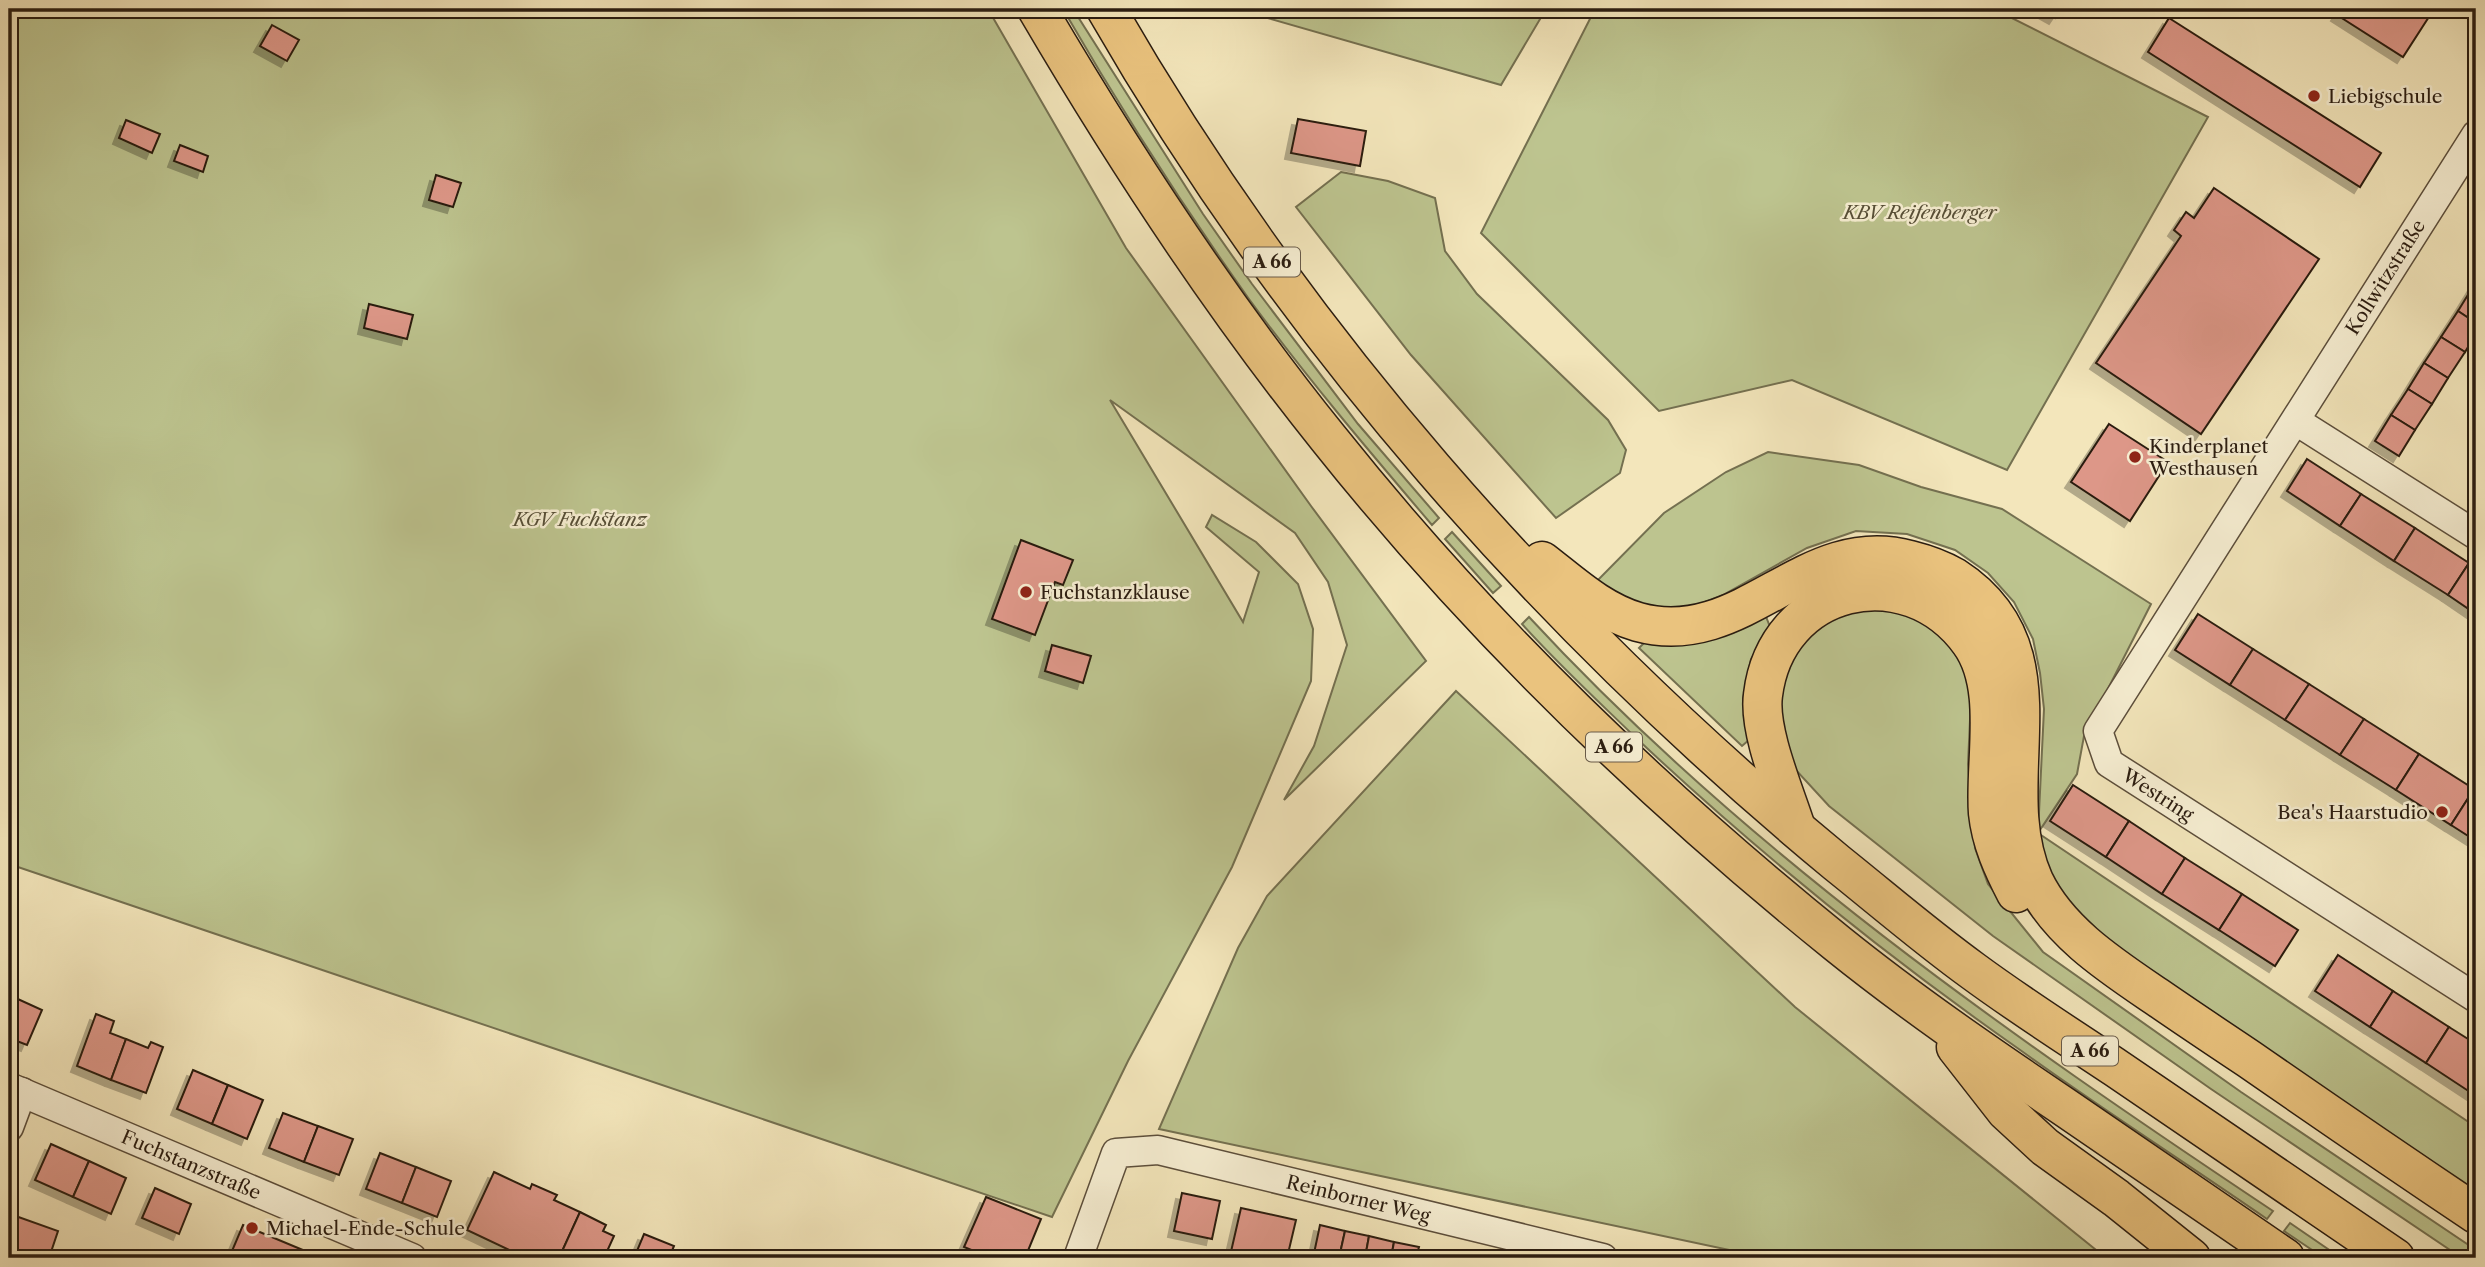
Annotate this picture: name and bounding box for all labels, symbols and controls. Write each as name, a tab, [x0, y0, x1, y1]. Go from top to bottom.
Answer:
place label: Liebigschule	[2328, 85, 2442, 108]
marker: Liebigschule	[2306, 88, 2322, 104]
park label: KBV Reifenberger	[1841, 201, 1998, 224]
street label: Kollwitzstraße	[2341, 215, 2430, 339]
road number: A 66	[1244, 248, 1300, 276]
place label: Kinderplanet Westhausen	[2148, 435, 2269, 480]
marker: Kinderplanet Westhausen	[2127, 449, 2143, 465]
park label: KGV Fuchstanz	[511, 508, 649, 531]
place label: Fuchstanzklause	[1040, 581, 1190, 604]
marker: Fuchstanzklause	[1018, 584, 1034, 600]
road number: A 66	[1586, 732, 1642, 762]
street label: Westring	[2117, 763, 2199, 827]
place label: Bea's Haarstudio	[2277, 801, 2428, 824]
marker: Bea's Haarstudio	[2434, 804, 2450, 820]
road number: A 66	[2062, 1036, 2118, 1066]
street label: Fuchstanzstraße	[118, 1125, 264, 1205]
street label: Reinborner Weg	[1284, 1171, 1434, 1228]
place label: Michael-Ende-Schule	[266, 1217, 465, 1240]
marker: Michael-Ende-Schule	[244, 1220, 260, 1236]

